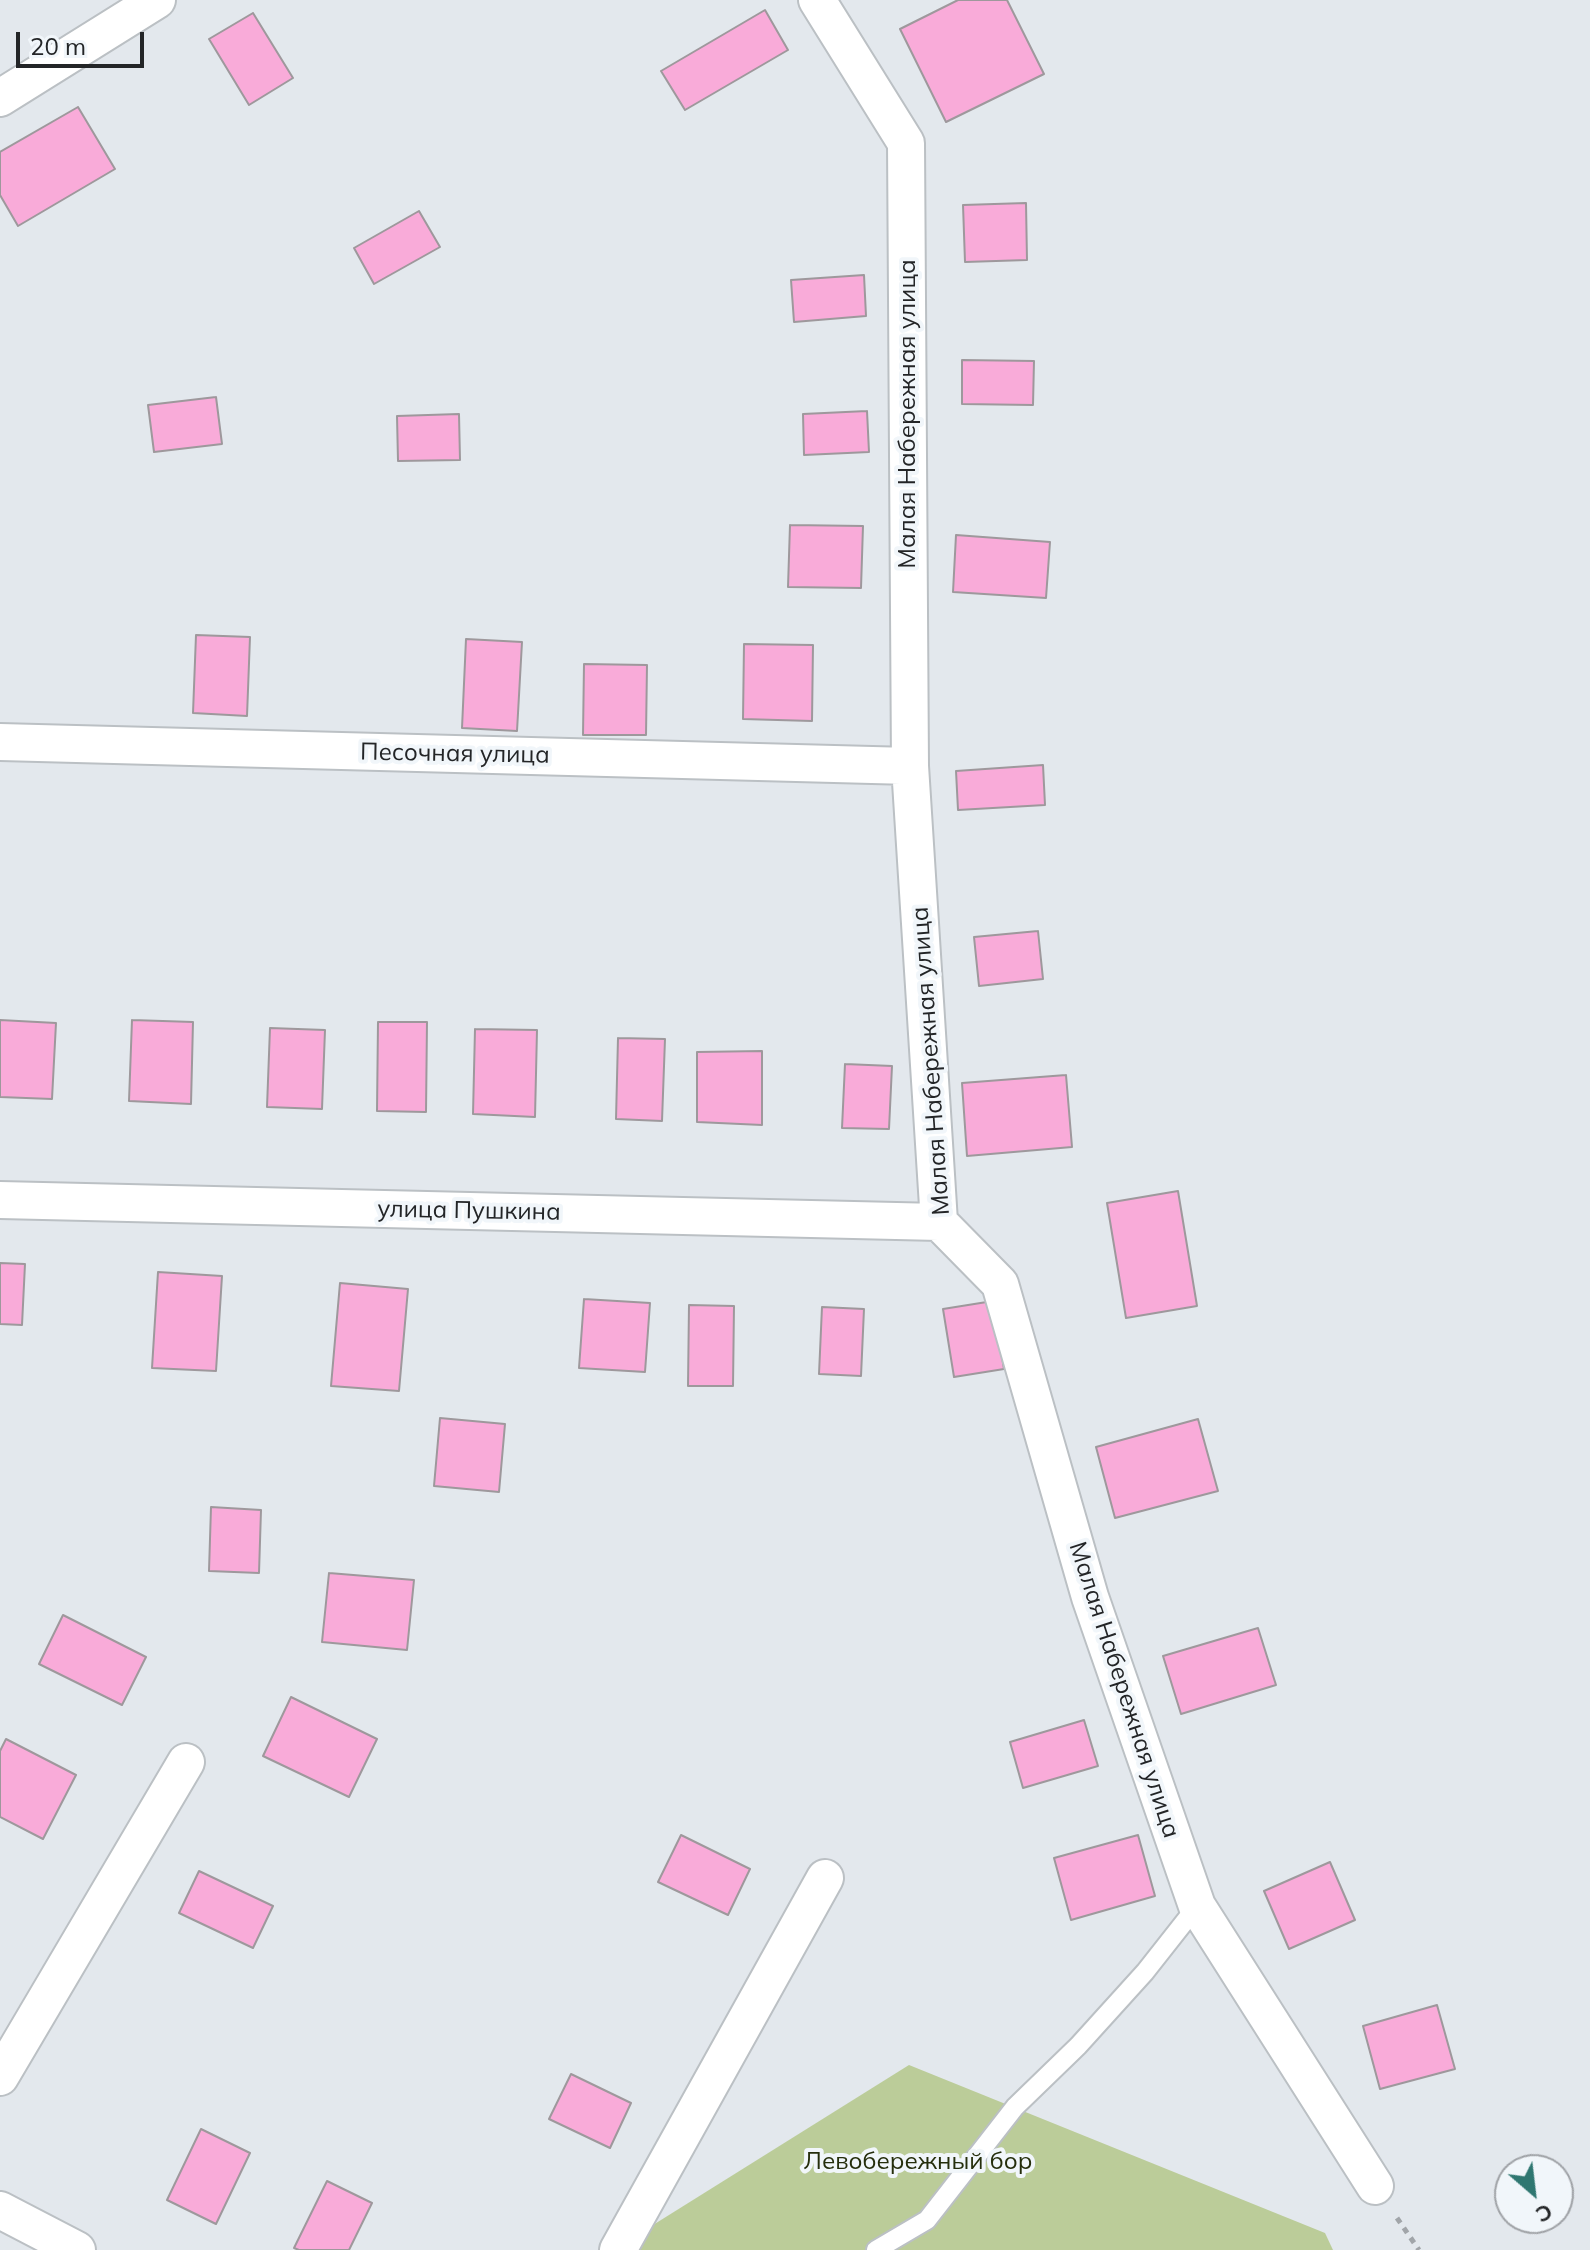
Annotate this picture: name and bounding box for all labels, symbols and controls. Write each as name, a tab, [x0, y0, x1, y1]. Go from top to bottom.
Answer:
scale bar	[20, 16, 148, 66]
text: 20 m	[30, 31, 86, 61]
street label: Малая Набережная улица	[894, 259, 922, 569]
street label: Песочная улица	[360, 738, 550, 770]
street label: Малая Набережная улица	[906, 906, 956, 1216]
street label: улица Пушкина	[377, 1195, 561, 1227]
street label: Малая Набережная улица	[1063, 1538, 1185, 1842]
park label: Левобережный бор	[804, 2148, 1032, 2176]
north arrow	[1494, 2154, 1574, 2234]
text: С	[1531, 2198, 1558, 2229]

